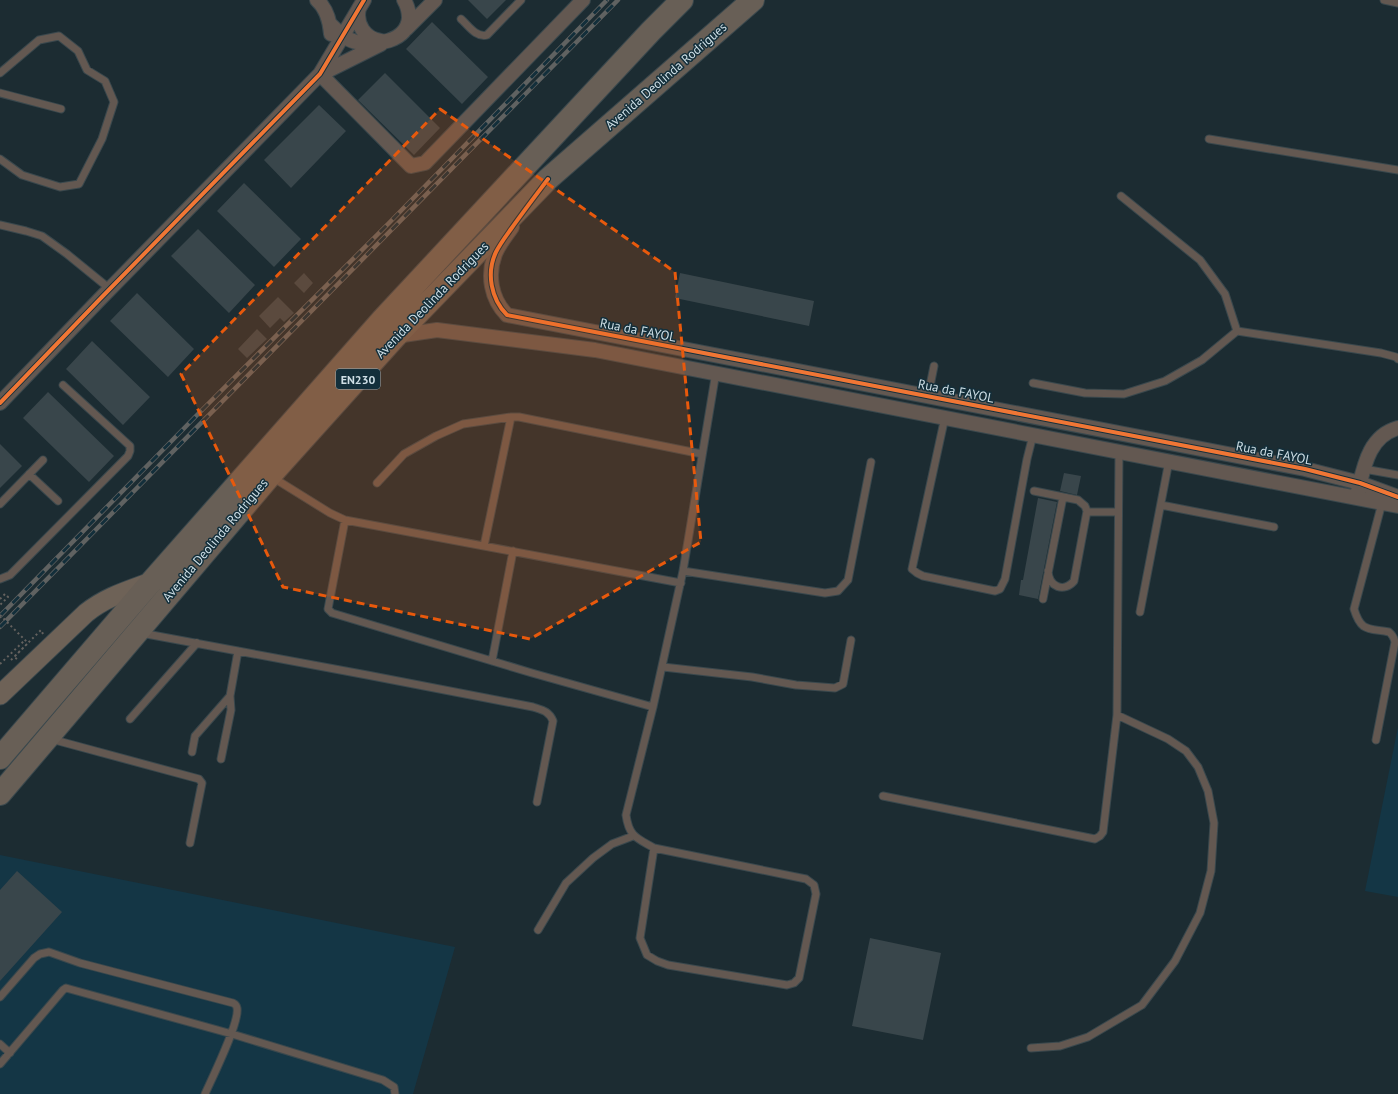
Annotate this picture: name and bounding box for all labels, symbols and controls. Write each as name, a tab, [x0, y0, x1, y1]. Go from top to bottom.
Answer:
street label: Avenida Deolinda Rodrigues	[602, 19, 730, 133]
street label: Avenida Deolinda Rodrigues	[372, 238, 492, 362]
street label: Rua da FAYOL	[598, 314, 678, 346]
road number: EN230	[336, 369, 380, 389]
street label: Rua da FAYOL	[916, 375, 996, 407]
street label: Rua da FAYOL	[1234, 437, 1314, 469]
street label: Avenida Deolinda Rodrigues	[158, 475, 272, 605]

